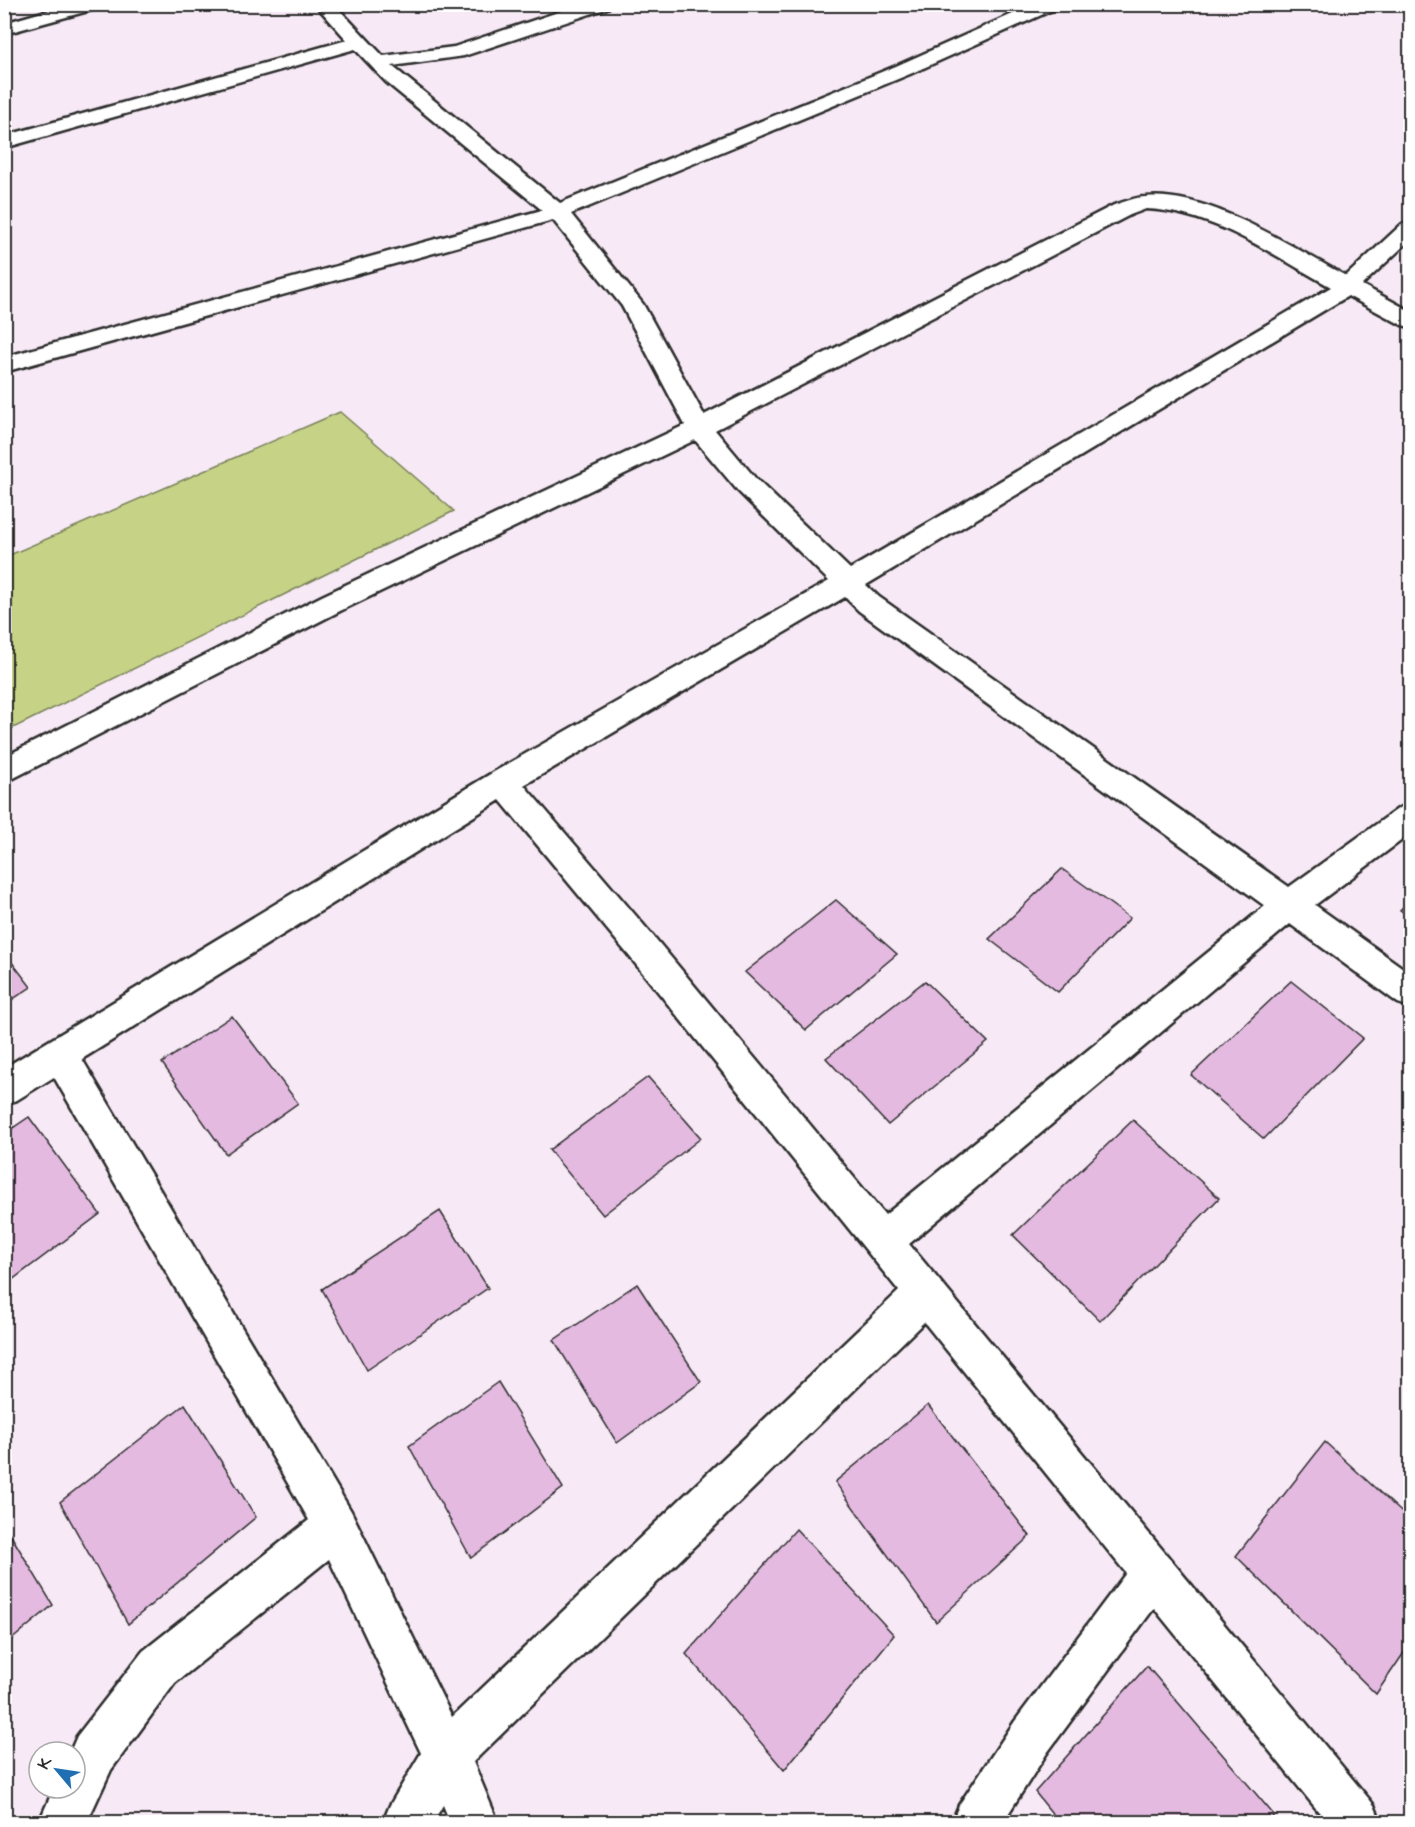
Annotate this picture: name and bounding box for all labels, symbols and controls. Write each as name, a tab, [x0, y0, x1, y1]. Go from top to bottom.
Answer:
north arrow	[27, 1740, 87, 1800]
text: K	[33, 1753, 57, 1773]

